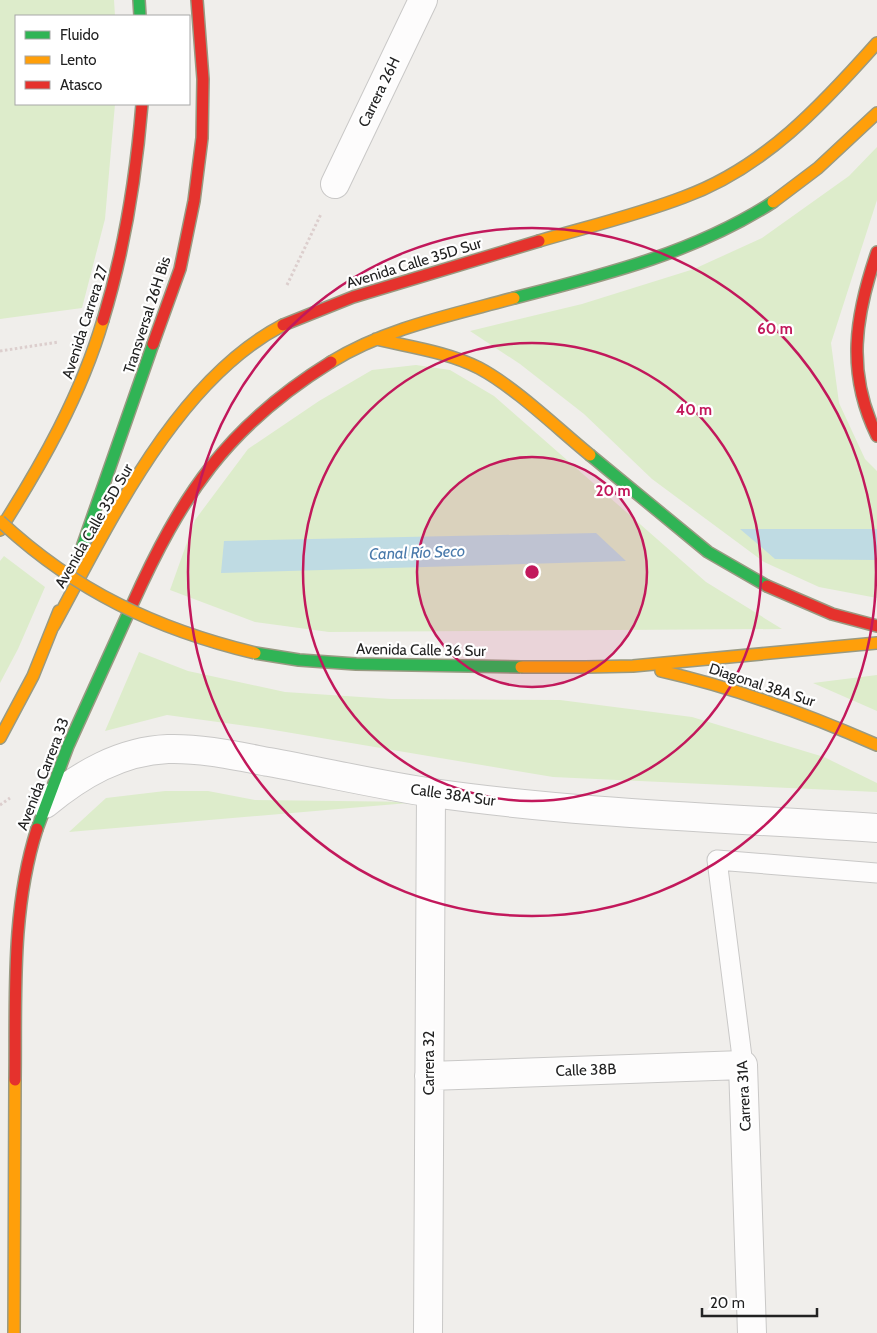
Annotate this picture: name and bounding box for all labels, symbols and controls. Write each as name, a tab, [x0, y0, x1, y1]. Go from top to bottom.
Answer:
legend	[15, 15, 190, 105]
text: Fluido	[60, 26, 99, 44]
text: Lento	[60, 51, 97, 69]
street label: Carrera 26H	[354, 54, 404, 130]
text: Atasco	[60, 76, 102, 94]
street label: Avenida Calle 35D Sur	[344, 234, 484, 292]
street label: Transversal 26H Bis	[120, 254, 174, 376]
street label: Avenida Carrera 27	[58, 263, 112, 381]
text: 60 m	[757, 320, 793, 338]
text: 40 m	[676, 401, 712, 419]
street label: Avenida Calle 35D Sur	[51, 460, 137, 591]
text: 20 m	[596, 482, 630, 500]
water label: Canal Río Seco	[369, 541, 465, 564]
centre of rings	[523, 563, 541, 581]
street label: Avenida Calle 36 Sur	[356, 640, 486, 660]
street label: Diagonal 38A Sur	[707, 659, 818, 711]
street label: Avenida Carrera 33	[13, 715, 73, 833]
street label: Calle 38A Sur	[409, 780, 497, 810]
street label: Carrera 32	[420, 1031, 438, 1095]
street label: Carrera 31A	[733, 1059, 755, 1132]
street label: Calle 38B	[555, 1060, 617, 1080]
scale bar	[702, 1286, 817, 1318]
text: 20 m	[710, 1294, 745, 1312]

